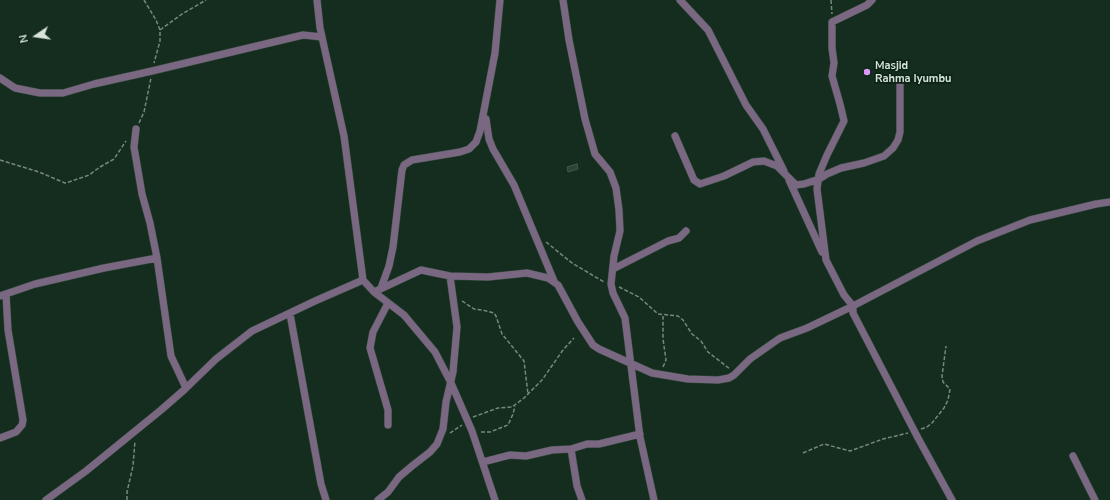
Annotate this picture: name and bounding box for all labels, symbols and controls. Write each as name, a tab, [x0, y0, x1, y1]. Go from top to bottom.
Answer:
north arrow	[16, 16, 56, 56]
text: N	[16, 33, 32, 45]
place label: Masjid Rahma Iyumbu	[875, 59, 951, 85]
marker: Masjid Rahma Iyumbu	[862, 67, 872, 77]

